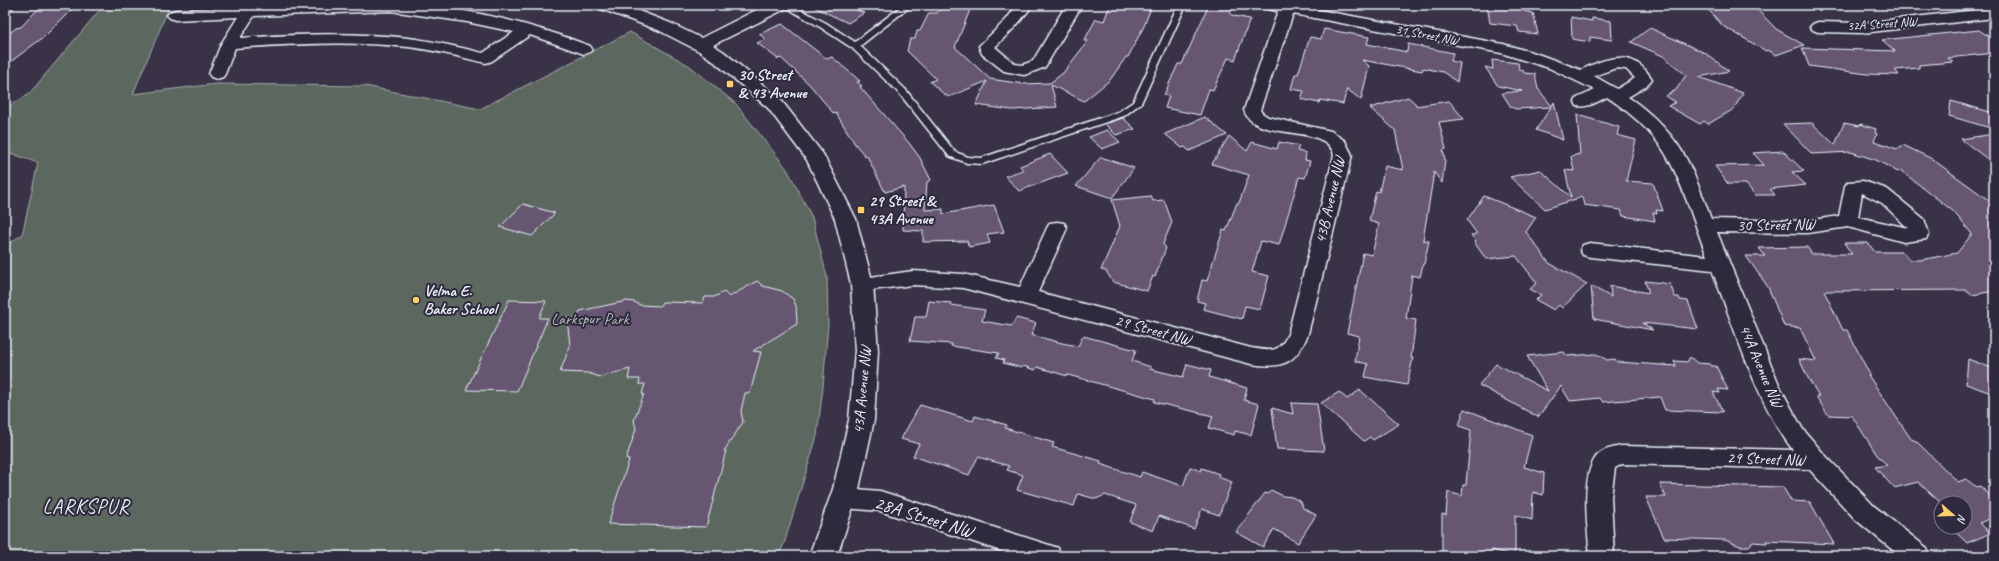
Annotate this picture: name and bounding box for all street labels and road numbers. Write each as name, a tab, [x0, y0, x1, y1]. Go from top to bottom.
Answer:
street label: 32A Street NW	[1847, 13, 1919, 34]
street label: 31 Street NW	[1394, 21, 1461, 49]
street label: 43B Avenue NW	[1310, 153, 1350, 245]
street label: 30 Street NW	[1737, 214, 1817, 236]
street label: 29 Street NW	[1113, 310, 1195, 350]
street label: 44A Avenue NW	[1735, 322, 1788, 412]
street label: 43A Avenue NW	[848, 344, 876, 435]
street label: 29 Street NW	[1727, 448, 1807, 470]
street label: 28A Street NW	[872, 491, 979, 544]

